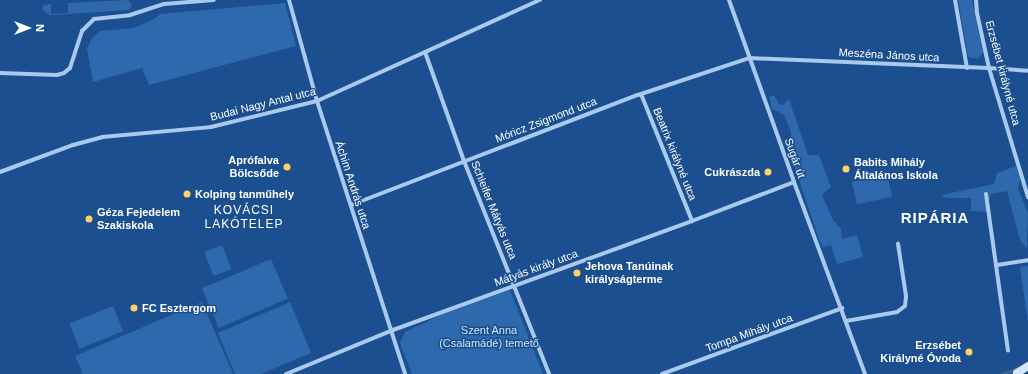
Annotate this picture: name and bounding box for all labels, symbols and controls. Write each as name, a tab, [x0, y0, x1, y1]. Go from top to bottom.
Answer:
north arrow	[8, 8, 48, 48]
street label: Erzsébet királyné utca	[983, 19, 1023, 127]
text: N	[34, 24, 46, 32]
street label: Meszéna János utca	[838, 46, 940, 64]
street label: Budai Nagy Antal utca	[209, 84, 317, 124]
street label: Móricz Zsigmond utca	[493, 95, 599, 145]
street label: Beatrix királyné utca	[650, 106, 700, 202]
street label: Sugár út	[782, 136, 808, 180]
street label: Áchim András utca	[332, 139, 374, 231]
place label: Aprófalva Bölcsőde	[228, 154, 279, 180]
place label: Babits Mihály Általános Iskola	[854, 156, 938, 182]
street label: Schleifer Mátyás utca	[468, 159, 520, 261]
marker: Aprófalva Bölcsőde	[282, 162, 292, 172]
marker: Babits Mihály Általános Iskola	[841, 164, 851, 174]
place label: Cukrászda	[704, 165, 760, 179]
marker: Cukrászda	[763, 167, 773, 177]
place label: Kolping tanműhely	[195, 187, 294, 201]
marker: Kolping tanműhely	[182, 189, 192, 199]
district label: KOVÁCSI LAKÓTELEP	[204, 204, 284, 232]
place label: Géza Fejedelem Szakiskola	[97, 206, 180, 232]
district label: RIPÁRIA	[901, 209, 969, 227]
marker: Géza Fejedelem Szakiskola	[84, 214, 94, 224]
street label: Mátyás király utca	[492, 247, 580, 289]
place label: Jehova Tanúinak királyságterme	[585, 260, 673, 286]
marker: Jehova Tanúinak királyságterme	[572, 268, 582, 278]
place label: FC Esztergom	[142, 301, 216, 315]
marker: FC Esztergom	[129, 303, 139, 313]
street label: Tompa Mihály utca	[704, 311, 794, 355]
park label: Szent Anna (Csalamádé) temető	[439, 324, 539, 350]
place label: Erzsébet Királyné Óvoda	[880, 339, 961, 365]
marker: Erzsébet Királyné Óvoda	[964, 347, 974, 357]

